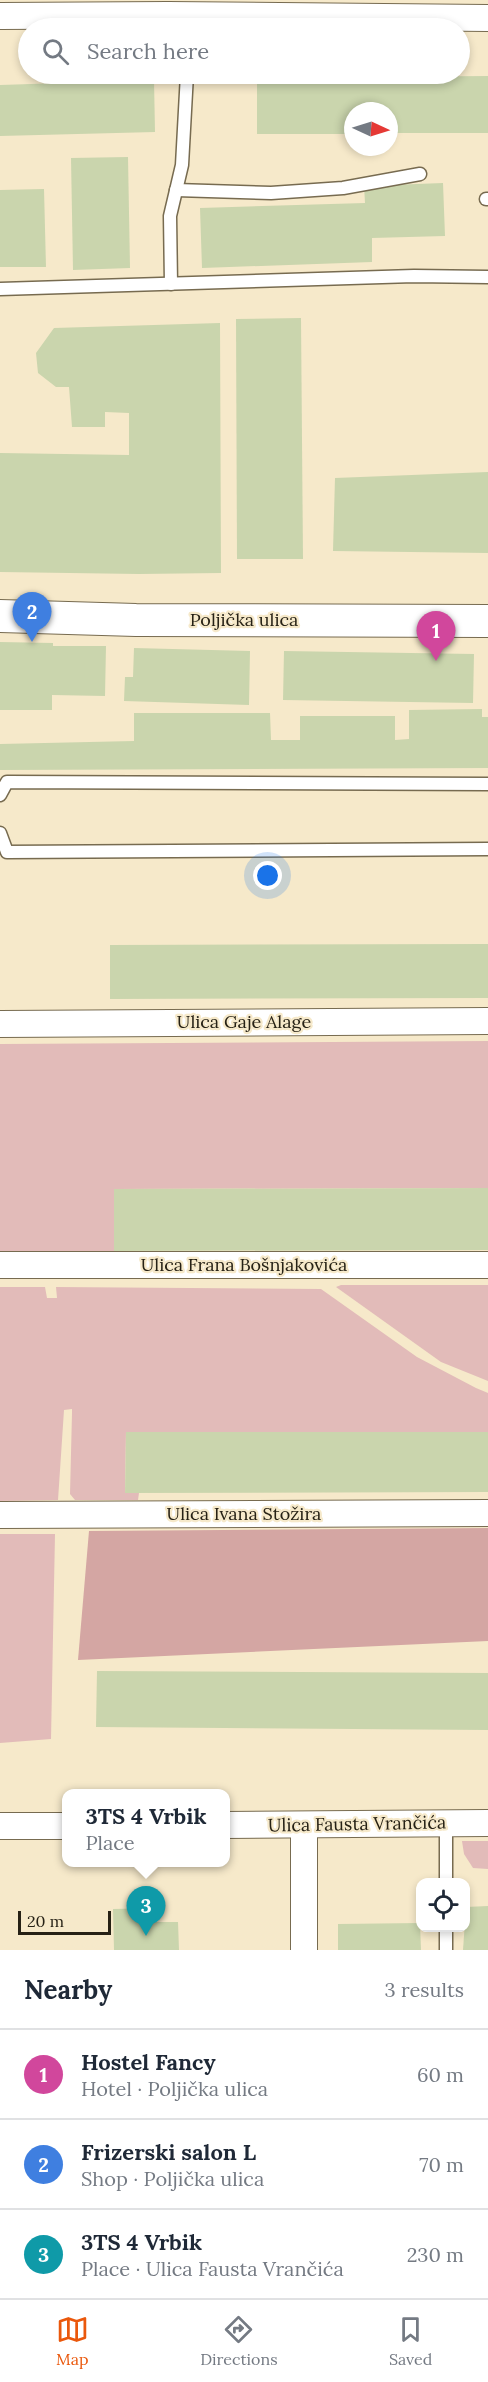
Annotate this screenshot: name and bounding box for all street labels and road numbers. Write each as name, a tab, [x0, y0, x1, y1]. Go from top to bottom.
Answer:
street label: Poljička ulica	[190, 608, 298, 631]
street label: Ulica Gaje Alage	[177, 1010, 311, 1033]
street label: Ulica Frana Bošnjakovića	[141, 1253, 347, 1276]
street label: Ulica Ivana Stožira	[167, 1502, 321, 1525]
street label: Ulica Fausta Vrančića	[268, 1810, 446, 1837]

